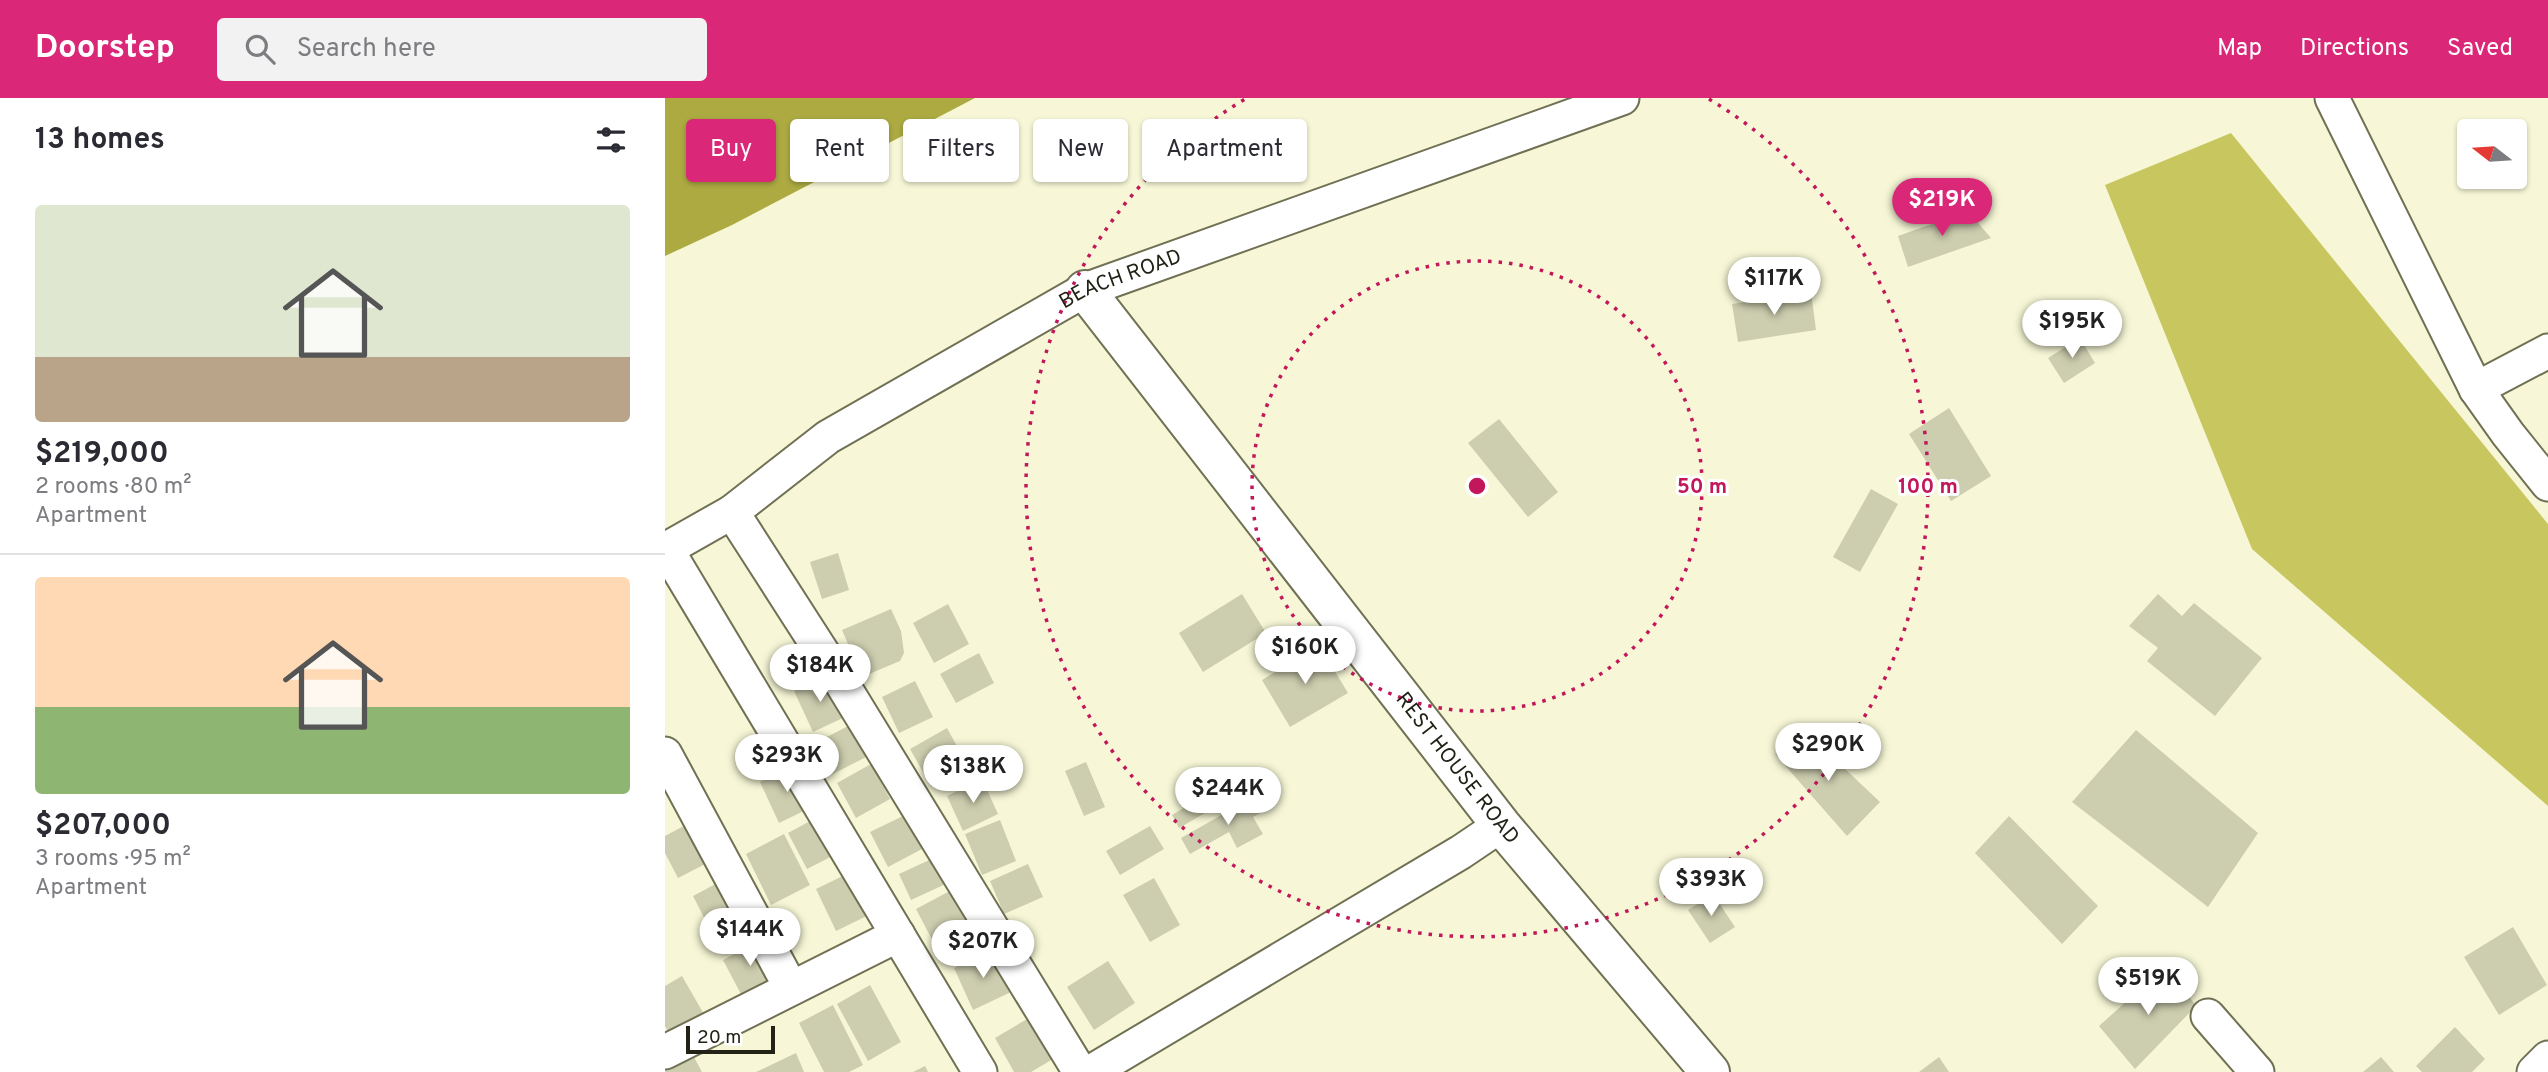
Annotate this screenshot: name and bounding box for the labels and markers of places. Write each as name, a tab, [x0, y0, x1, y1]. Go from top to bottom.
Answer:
pin: $219K	[1893, 178, 1991, 238]
pin: $117K	[1725, 258, 1823, 317]
pin: $195K	[2023, 300, 2121, 360]
centre of rings	[1465, 474, 1489, 498]
pin: $160K	[1256, 626, 1354, 686]
pin: $184K	[771, 644, 869, 704]
pin: $290K	[1779, 724, 1877, 783]
pin: $293K	[738, 734, 836, 794]
pin: $138K	[924, 746, 1022, 805]
pin: $244K	[1179, 768, 1277, 827]
pin: $393K	[1662, 858, 1760, 918]
pin: $144K	[701, 908, 799, 968]
pin: $207K	[934, 920, 1032, 980]
pin: $519K	[2099, 958, 2197, 1017]

